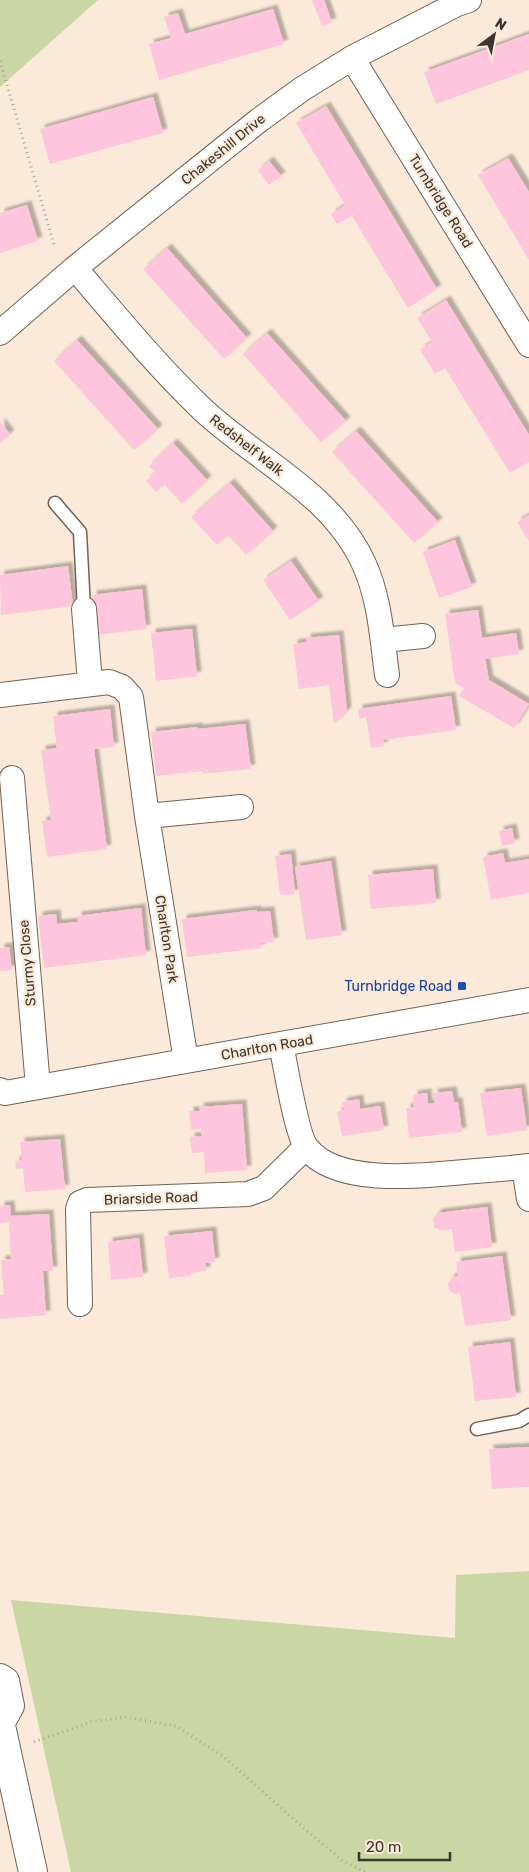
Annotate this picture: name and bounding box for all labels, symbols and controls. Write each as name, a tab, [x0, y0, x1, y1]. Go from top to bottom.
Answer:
north arrow	[469, 10, 519, 60]
text: N	[492, 15, 509, 34]
street label: Chakeshill Drive	[178, 110, 269, 188]
street label: Turnbridge Road	[405, 151, 476, 251]
street label: Redshelf Walk	[206, 411, 288, 480]
street label: Charlton Park	[151, 894, 182, 985]
street label: Sturmy Close	[15, 919, 40, 1007]
place label: Turnbridge Road	[345, 978, 452, 995]
marker: Turnbridge Road	[456, 980, 468, 992]
street label: Charlton Road	[220, 1031, 314, 1064]
street label: Briarside Road	[104, 1188, 198, 1209]
scale bar	[359, 1830, 450, 1862]
text: 20 m	[366, 1838, 401, 1856]

